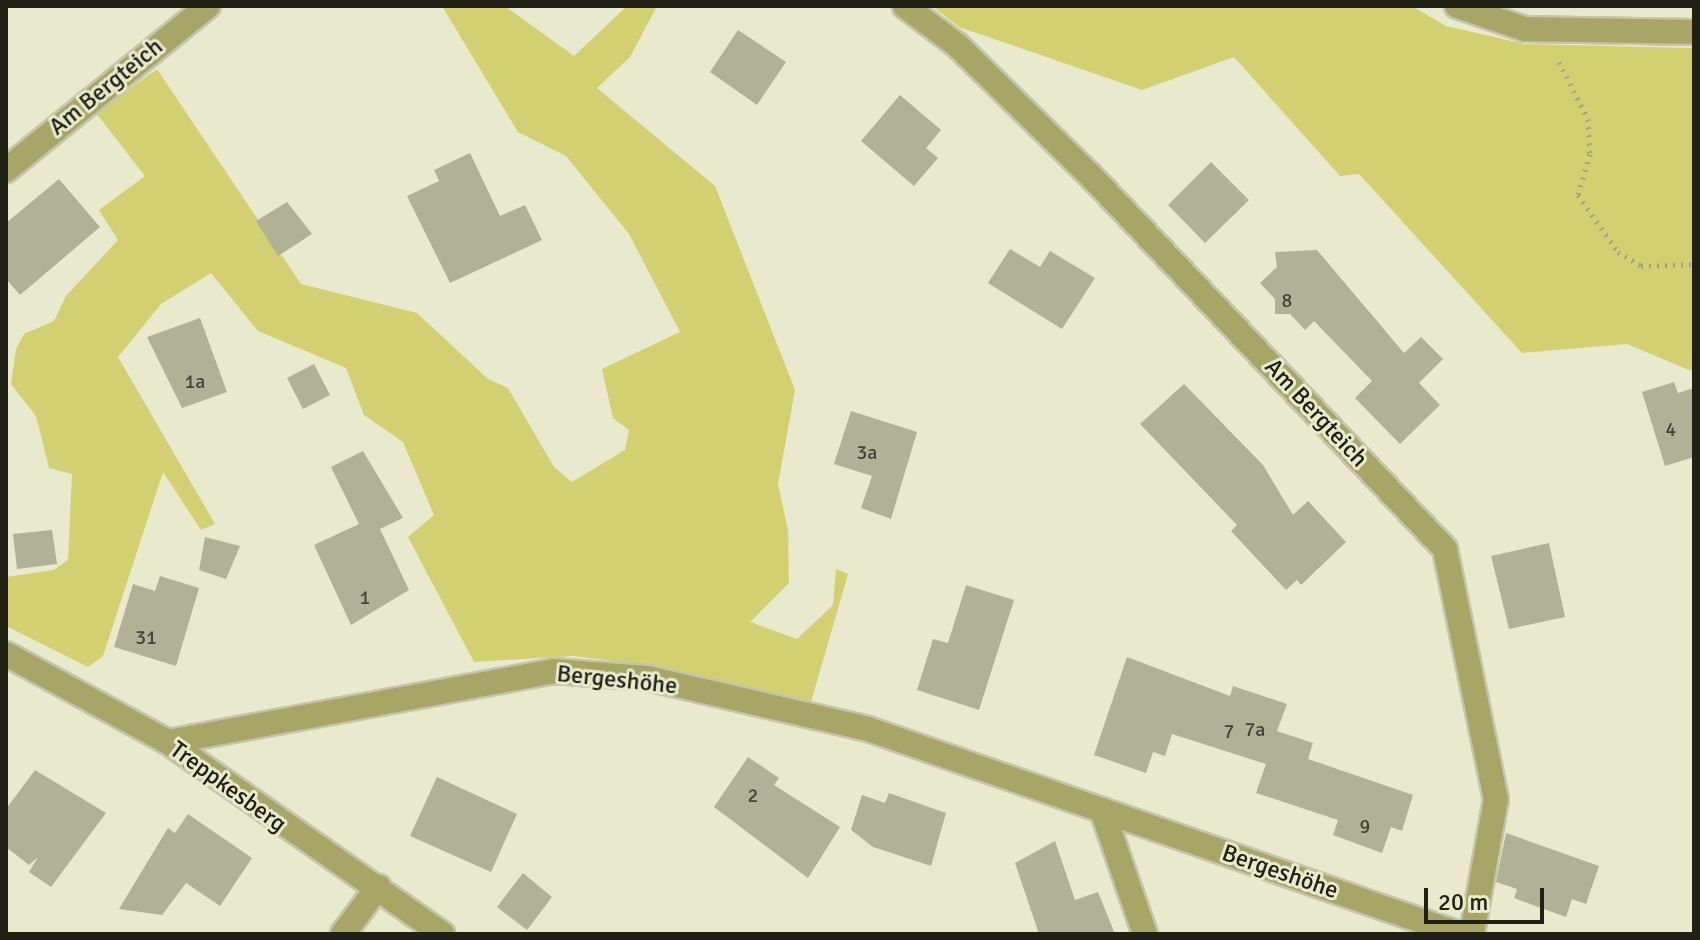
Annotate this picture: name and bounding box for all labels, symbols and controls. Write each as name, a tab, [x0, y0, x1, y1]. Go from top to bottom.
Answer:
street label: Am Bergteich	[43, 32, 169, 142]
house number: 8	[1282, 288, 1292, 312]
street label: Am Bergteich	[1258, 353, 1374, 473]
house number: 1a	[185, 369, 205, 393]
house number: 4	[1666, 417, 1676, 441]
house number: 3a	[857, 440, 877, 464]
house number: 1	[360, 585, 370, 609]
house number: 31	[135, 625, 157, 649]
street label: Bergeshöhe	[555, 659, 679, 701]
house number: 7a	[1245, 717, 1265, 741]
house number: 7	[1224, 719, 1234, 743]
street label: Treppkesberg	[164, 735, 292, 839]
house number: 2	[748, 783, 758, 807]
house number: 9	[1360, 814, 1370, 838]
street label: Bergeshöhe	[1218, 839, 1342, 905]
scale bar	[1428, 872, 1548, 922]
text: 20 m	[1438, 887, 1488, 917]

